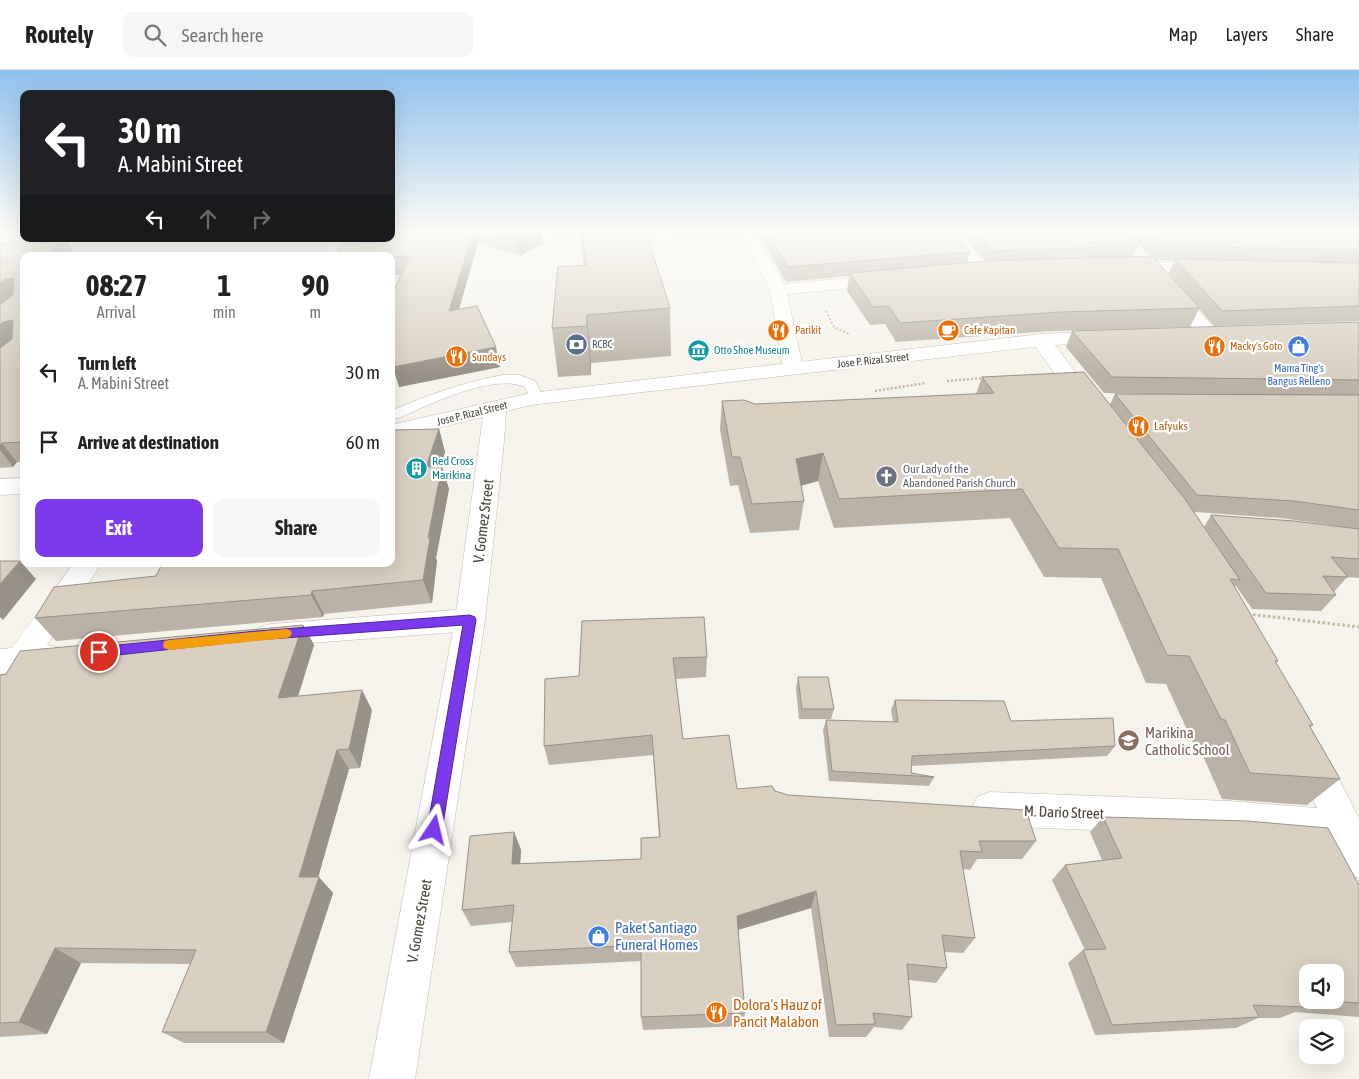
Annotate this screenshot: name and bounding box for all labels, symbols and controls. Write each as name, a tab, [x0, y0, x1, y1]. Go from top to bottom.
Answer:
search box	[123, 12, 473, 57]
text: Routely	[25, 21, 93, 48]
icon: search	[141, 21, 169, 49]
text: Search here	[181, 24, 263, 46]
text: Map	[1168, 24, 1197, 45]
text: Layers	[1225, 24, 1268, 45]
text: Share	[1296, 24, 1334, 45]
icon: left	[35, 110, 100, 175]
text: 30 m	[118, 110, 181, 150]
text: A. Mabini Street	[118, 151, 243, 177]
icon: left	[141, 205, 169, 233]
icon: ahead	[194, 205, 222, 233]
icon: right	[247, 205, 275, 233]
text: 08:27	[86, 268, 147, 302]
text: 1	[217, 268, 231, 302]
text: 90	[301, 268, 329, 302]
text: Arrival	[97, 303, 136, 321]
text: min	[213, 303, 236, 321]
text: m	[310, 303, 321, 321]
restaurant icon: Parikit	[767, 318, 791, 342]
cafe icon: Cafe Kapitan	[936, 318, 960, 342]
place label: Parikit	[795, 324, 821, 336]
place label: Cafe Kapitan	[964, 324, 1015, 336]
bank icon: RCBC	[564, 332, 588, 356]
restaurant icon: Macky's Goto	[1202, 334, 1226, 358]
shop icon: Mama Ting's Bangus Relleno	[1287, 335, 1311, 359]
place label: RCBC	[592, 338, 613, 350]
museum icon: Otto Shoe Museum	[686, 338, 710, 362]
place label: Macky's Goto	[1230, 340, 1282, 352]
place label: Otto Shoe Museum	[714, 344, 790, 356]
restaurant icon: Sundays	[444, 345, 468, 369]
street label: Jose P. Rizal Street	[836, 350, 910, 370]
place label: Sundays	[472, 351, 506, 363]
text: Turn left	[78, 352, 136, 374]
icon: left	[35, 358, 63, 386]
text: 30 m	[346, 361, 380, 383]
place label: Mama Ting's Bangus Relleno	[1268, 362, 1330, 387]
text: A. Mabini Street	[78, 374, 169, 392]
street label: Jose P. Rizal Street	[435, 398, 509, 428]
restaurant icon: Lafyuks	[1126, 414, 1150, 438]
place label: Lafyuks	[1154, 419, 1188, 433]
icon: arrive	[35, 428, 63, 456]
text: Arrive at destination	[78, 431, 219, 453]
text: 60 m	[346, 431, 380, 453]
place label: Red Cross Marikina	[432, 454, 474, 482]
building icon: Red Cross Marikina	[404, 456, 428, 480]
place label: Our Lady of the Abandoned Parish Church	[903, 462, 1016, 490]
church icon: Our Lady of the Abandoned Parish Church	[875, 464, 899, 488]
street label: V. Gomez Street	[469, 478, 497, 564]
button: Exit	[35, 499, 203, 557]
button: Share	[213, 499, 380, 557]
pin	[78, 631, 120, 673]
icon: arrive	[85, 638, 113, 666]
place label: Marikina Catholic School	[1145, 724, 1230, 758]
school or university icon: Marikina Catholic School	[1117, 729, 1141, 753]
street label: M. Dario Street	[1024, 802, 1104, 822]
position arrow	[407, 803, 459, 855]
street label: V. Gomez Street	[403, 878, 435, 964]
place label: Paket Santiago Funeral Homes	[615, 919, 698, 953]
shop icon: Paket Santiago Funeral Homes	[587, 924, 611, 948]
map controls	[1299, 964, 1344, 1064]
button: sound	[1299, 964, 1344, 1009]
place label: Dolora's Hauz of Pancit Malabon	[733, 996, 822, 1030]
restaurant icon: Dolora's Hauz of Pancit Malabon	[705, 1001, 729, 1025]
button: layers	[1299, 1019, 1344, 1064]

